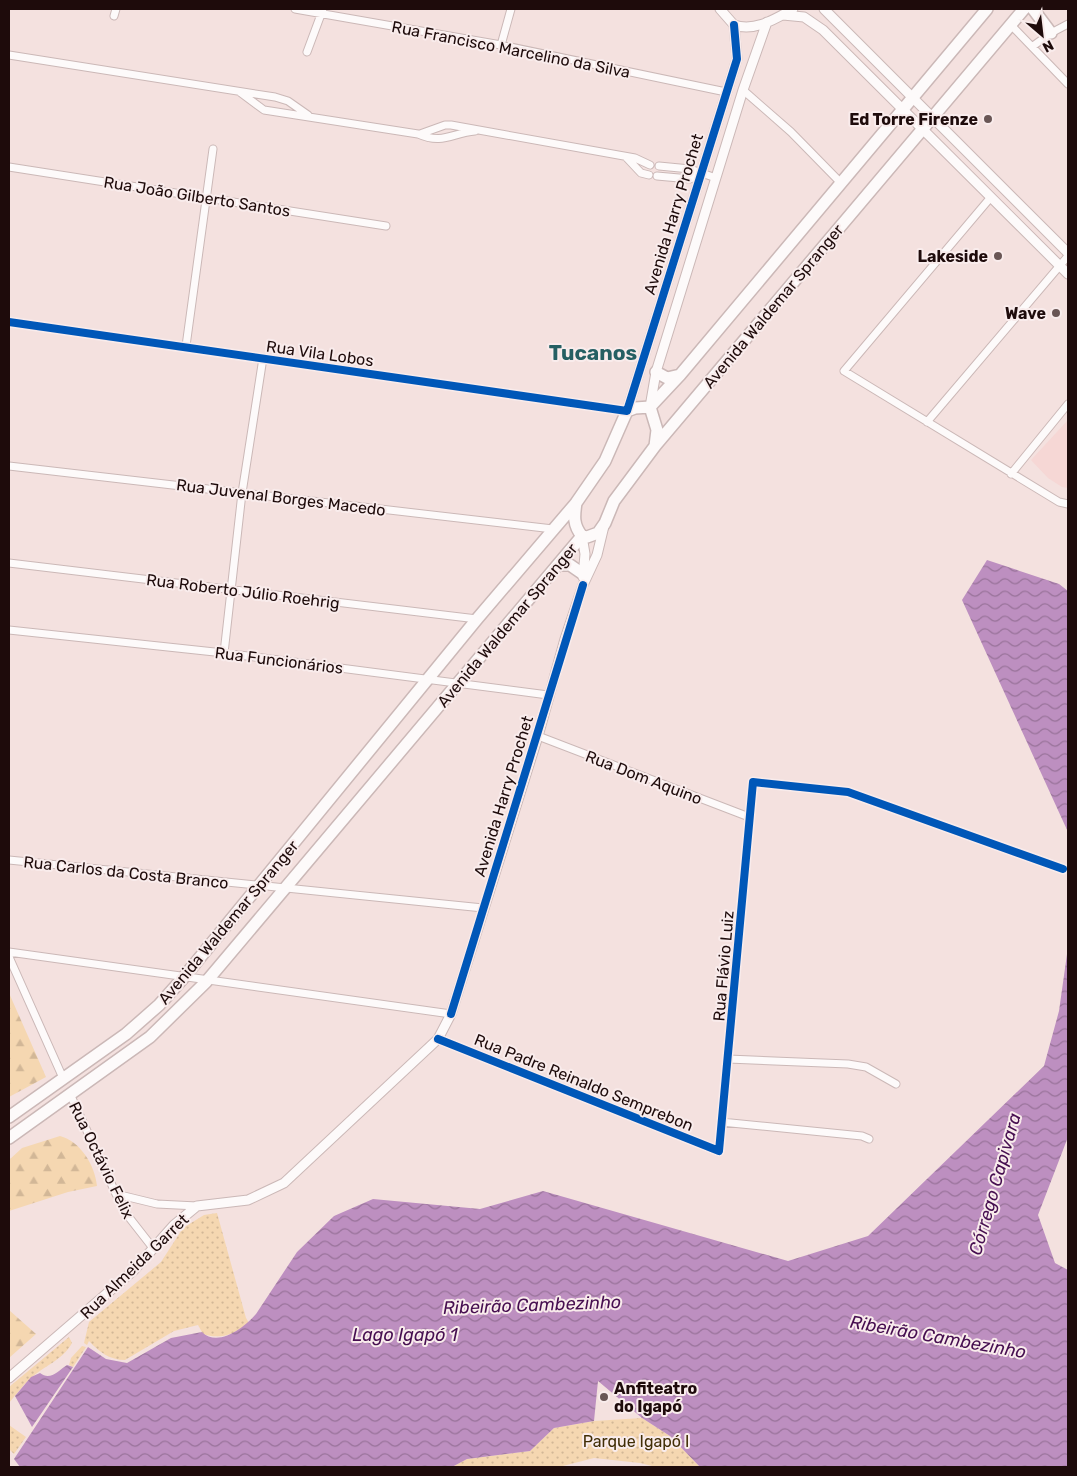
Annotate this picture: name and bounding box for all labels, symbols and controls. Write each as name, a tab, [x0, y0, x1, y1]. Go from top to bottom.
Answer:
north arrow	[1017, 10, 1067, 60]
street label: Rua Francisco Marcelino da Silva	[390, 17, 632, 82]
text: N	[1039, 36, 1056, 56]
place label: Ed Torre Firenze	[849, 110, 978, 129]
marker: Ed Torre Firenze	[982, 113, 994, 125]
street label: Avenida Harry Prochet	[640, 131, 707, 297]
street label: Rua João Gilberto Santos	[102, 172, 292, 221]
street label: Avenida Waldemar Spranger	[699, 220, 848, 392]
place label: Lakeside	[917, 247, 988, 266]
marker: Lakeside	[992, 250, 1004, 262]
place label: Wave	[1005, 304, 1046, 323]
marker: Wave	[1050, 307, 1062, 319]
street label: Rua Vila Lobos	[265, 337, 375, 370]
district label: Tucanos	[549, 340, 637, 365]
street label: Rua Juvenal Borges Macedo	[175, 475, 387, 520]
street label: Avenida Waldemar Spranger	[433, 539, 582, 711]
street label: Rua Roberto Júlio Roehrig	[145, 570, 341, 613]
street label: Rua Funcionários	[214, 643, 344, 678]
street label: Avenida Harry Prochet	[470, 713, 537, 879]
street label: Rua Dom Aquino	[583, 746, 705, 808]
street label: Avenida Waldemar Spranger	[154, 836, 303, 1008]
street label: Rua Carlos da Costa Branco	[22, 852, 229, 893]
street label: Rua Flávio Luiz	[709, 910, 738, 1022]
street label: Rua Padre Reinaldo Semprebon	[472, 1030, 696, 1135]
street label: Rua Octávio Felix	[65, 1099, 138, 1222]
water label: Córrego Capivara	[964, 1110, 1026, 1258]
street label: Rua Almeida Garret	[76, 1210, 192, 1323]
water label: Ribeirão Cambezinho	[442, 1291, 622, 1319]
water label: Ribeirão Cambezinho	[848, 1311, 1028, 1363]
water label: Lago Igapó 1	[352, 1324, 458, 1346]
place label: Anfiteatro do Igapó	[614, 1379, 697, 1416]
marker: Anfiteatro do Igapó	[598, 1391, 610, 1403]
park label: Parque Igapó I	[583, 1432, 689, 1451]

